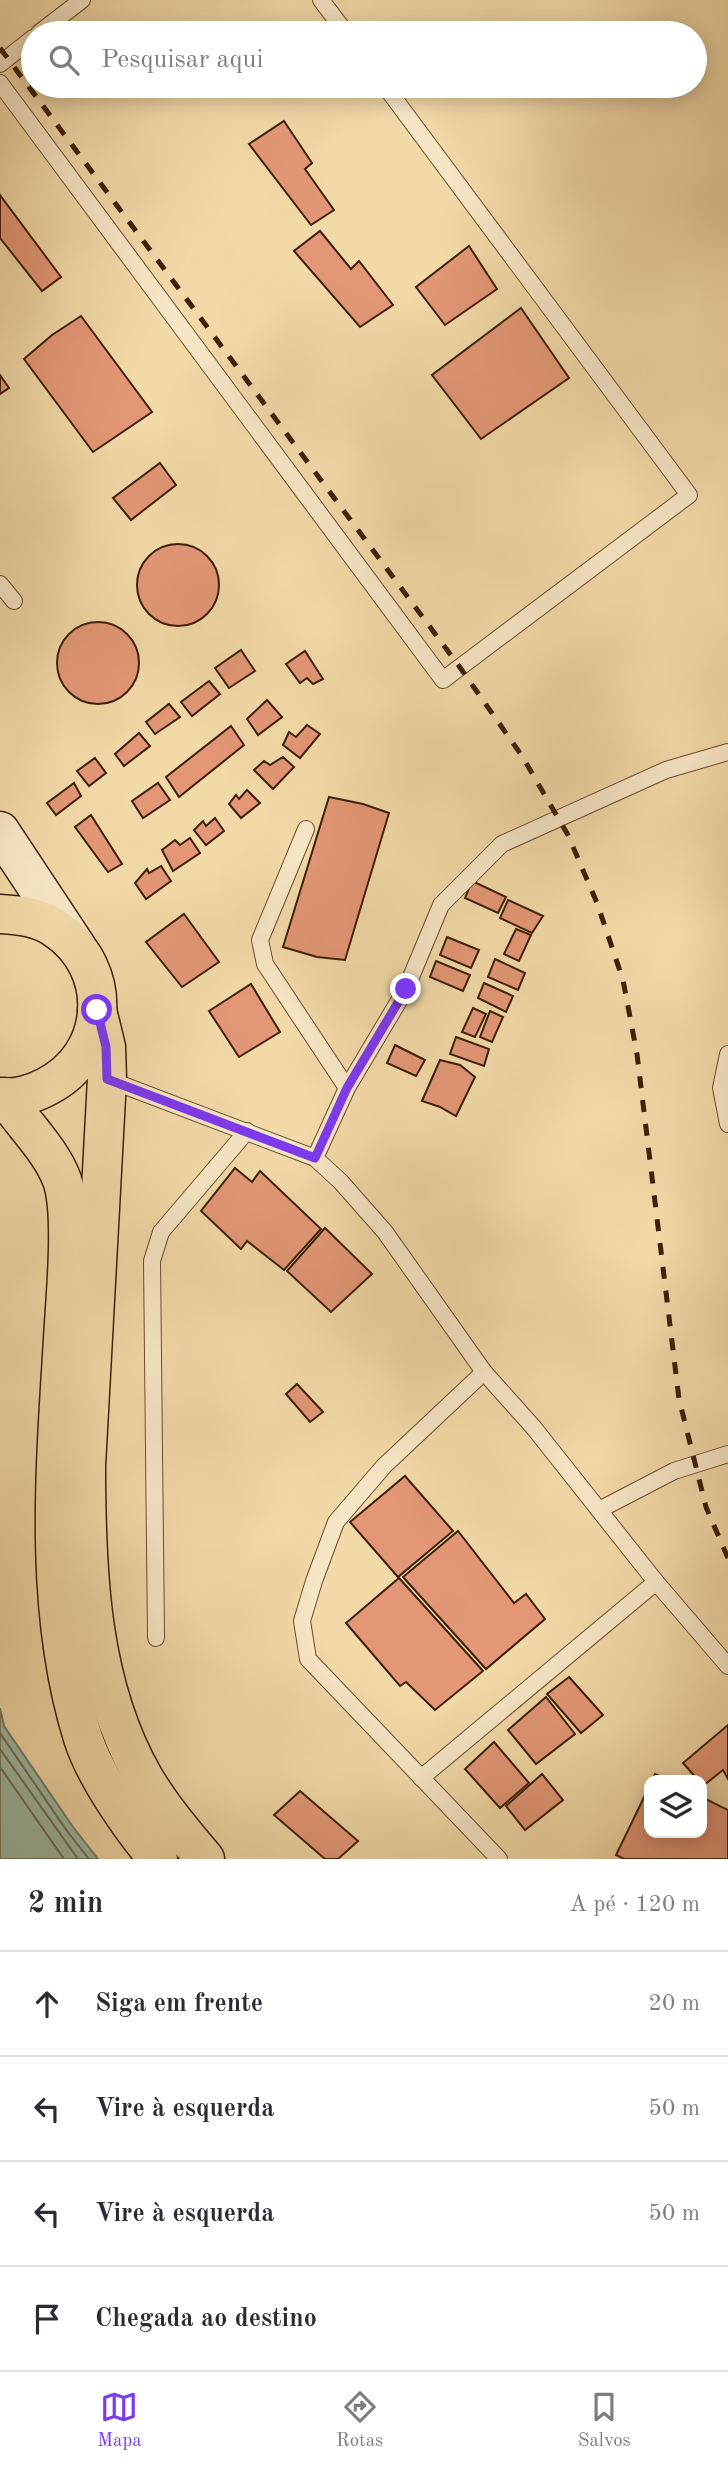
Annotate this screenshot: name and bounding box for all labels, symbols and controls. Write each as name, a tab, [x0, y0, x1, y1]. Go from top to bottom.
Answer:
search box	[21, 21, 707, 98]
icon: search	[45, 41, 83, 79]
text: Pesquisar aqui	[101, 47, 263, 73]
route end	[390, 973, 421, 1004]
route start	[81, 994, 112, 1025]
map controls	[644, 1775, 707, 1838]
button: layers	[644, 1775, 707, 1838]
text: 2 min	[28, 1889, 103, 1919]
text: A pé · 120 m	[569, 1893, 700, 1916]
icon: ahead	[28, 1985, 66, 2023]
text: Siga em frente	[95, 1991, 263, 2017]
text: 20 m	[649, 1992, 700, 2015]
icon: left	[28, 2090, 66, 2128]
text: Vire à esquerda	[95, 2096, 275, 2122]
text: 50 m	[649, 2097, 700, 2120]
icon: left	[28, 2195, 66, 2233]
text: Vire à esquerda	[95, 2201, 275, 2227]
text: 50 m	[649, 2202, 700, 2225]
icon: arrive	[28, 2300, 66, 2338]
text: Chegada ao destino	[95, 2306, 317, 2332]
tab: Mapa	[97, 2388, 142, 2453]
tab: Rotas	[336, 2388, 383, 2453]
tab: Salvos	[578, 2388, 631, 2453]

